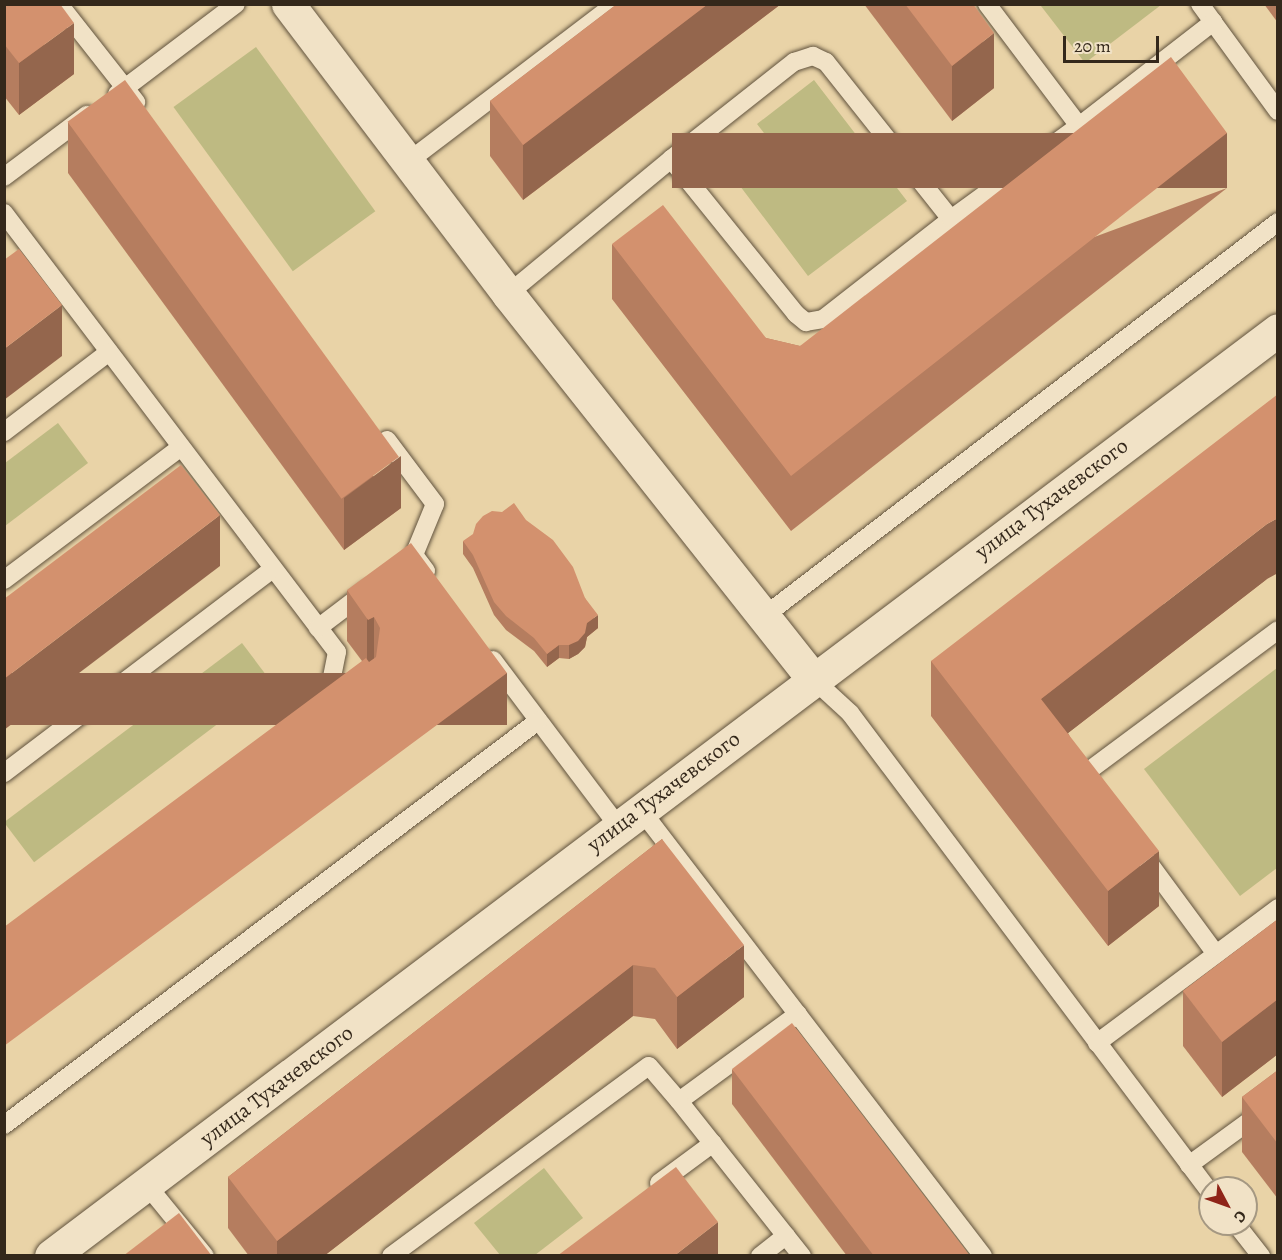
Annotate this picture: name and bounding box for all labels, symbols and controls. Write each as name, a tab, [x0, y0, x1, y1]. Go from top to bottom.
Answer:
scale bar	[1066, 24, 1162, 62]
text: 20 m	[1074, 34, 1111, 58]
street label: улица Тухачевского	[970, 433, 1134, 565]
street label: улица Тухачевского	[582, 726, 746, 858]
street label: улица Тухачевского	[195, 1020, 359, 1152]
north arrow	[1198, 1176, 1258, 1236]
text: С	[1229, 1206, 1252, 1227]

